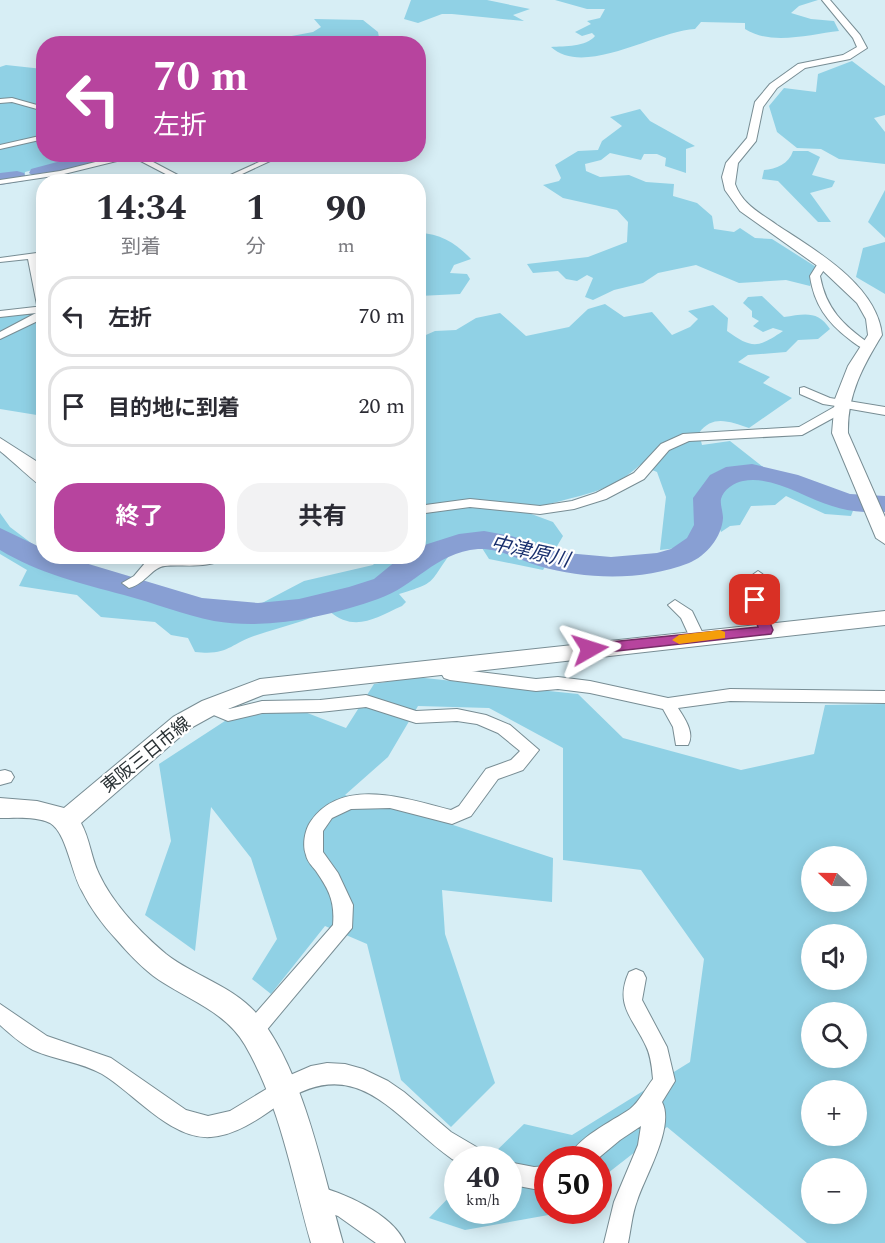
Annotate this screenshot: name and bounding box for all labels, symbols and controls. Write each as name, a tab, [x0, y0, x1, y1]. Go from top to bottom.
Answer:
text: 70 m	[153, 46, 248, 109]
icon: left	[54, 60, 132, 138]
text: 左折	[153, 105, 207, 147]
text: 14:34	[96, 181, 186, 236]
text: 1	[246, 181, 266, 236]
text: 90	[326, 182, 366, 237]
text: m	[337, 231, 355, 261]
text: 到着	[121, 232, 161, 262]
text: 分	[246, 232, 266, 262]
icon: left	[57, 300, 90, 333]
text: 70 m	[359, 300, 405, 333]
text: 左折	[108, 302, 152, 335]
icon: arrive	[57, 390, 90, 423]
text: 20 m	[359, 390, 405, 423]
text: 目的地に到着	[108, 392, 240, 425]
button: 終了	[54, 483, 225, 552]
button: 共有	[237, 483, 408, 552]
water label: 中津原川	[488, 528, 574, 576]
pin	[729, 574, 780, 625]
icon: arrive	[738, 583, 771, 616]
position arrow	[558, 617, 622, 681]
street label: 東阪三日市線	[96, 711, 196, 799]
north arrow	[801, 846, 867, 912]
map controls	[801, 846, 867, 1224]
button: sound	[801, 924, 867, 990]
button: search	[801, 1002, 867, 1068]
button: +	[801, 1080, 867, 1146]
speed limit sign: 50	[534, 1146, 612, 1224]
text: 40	[466, 1155, 500, 1201]
button: −	[801, 1158, 867, 1224]
text: km/h	[466, 1189, 500, 1212]

